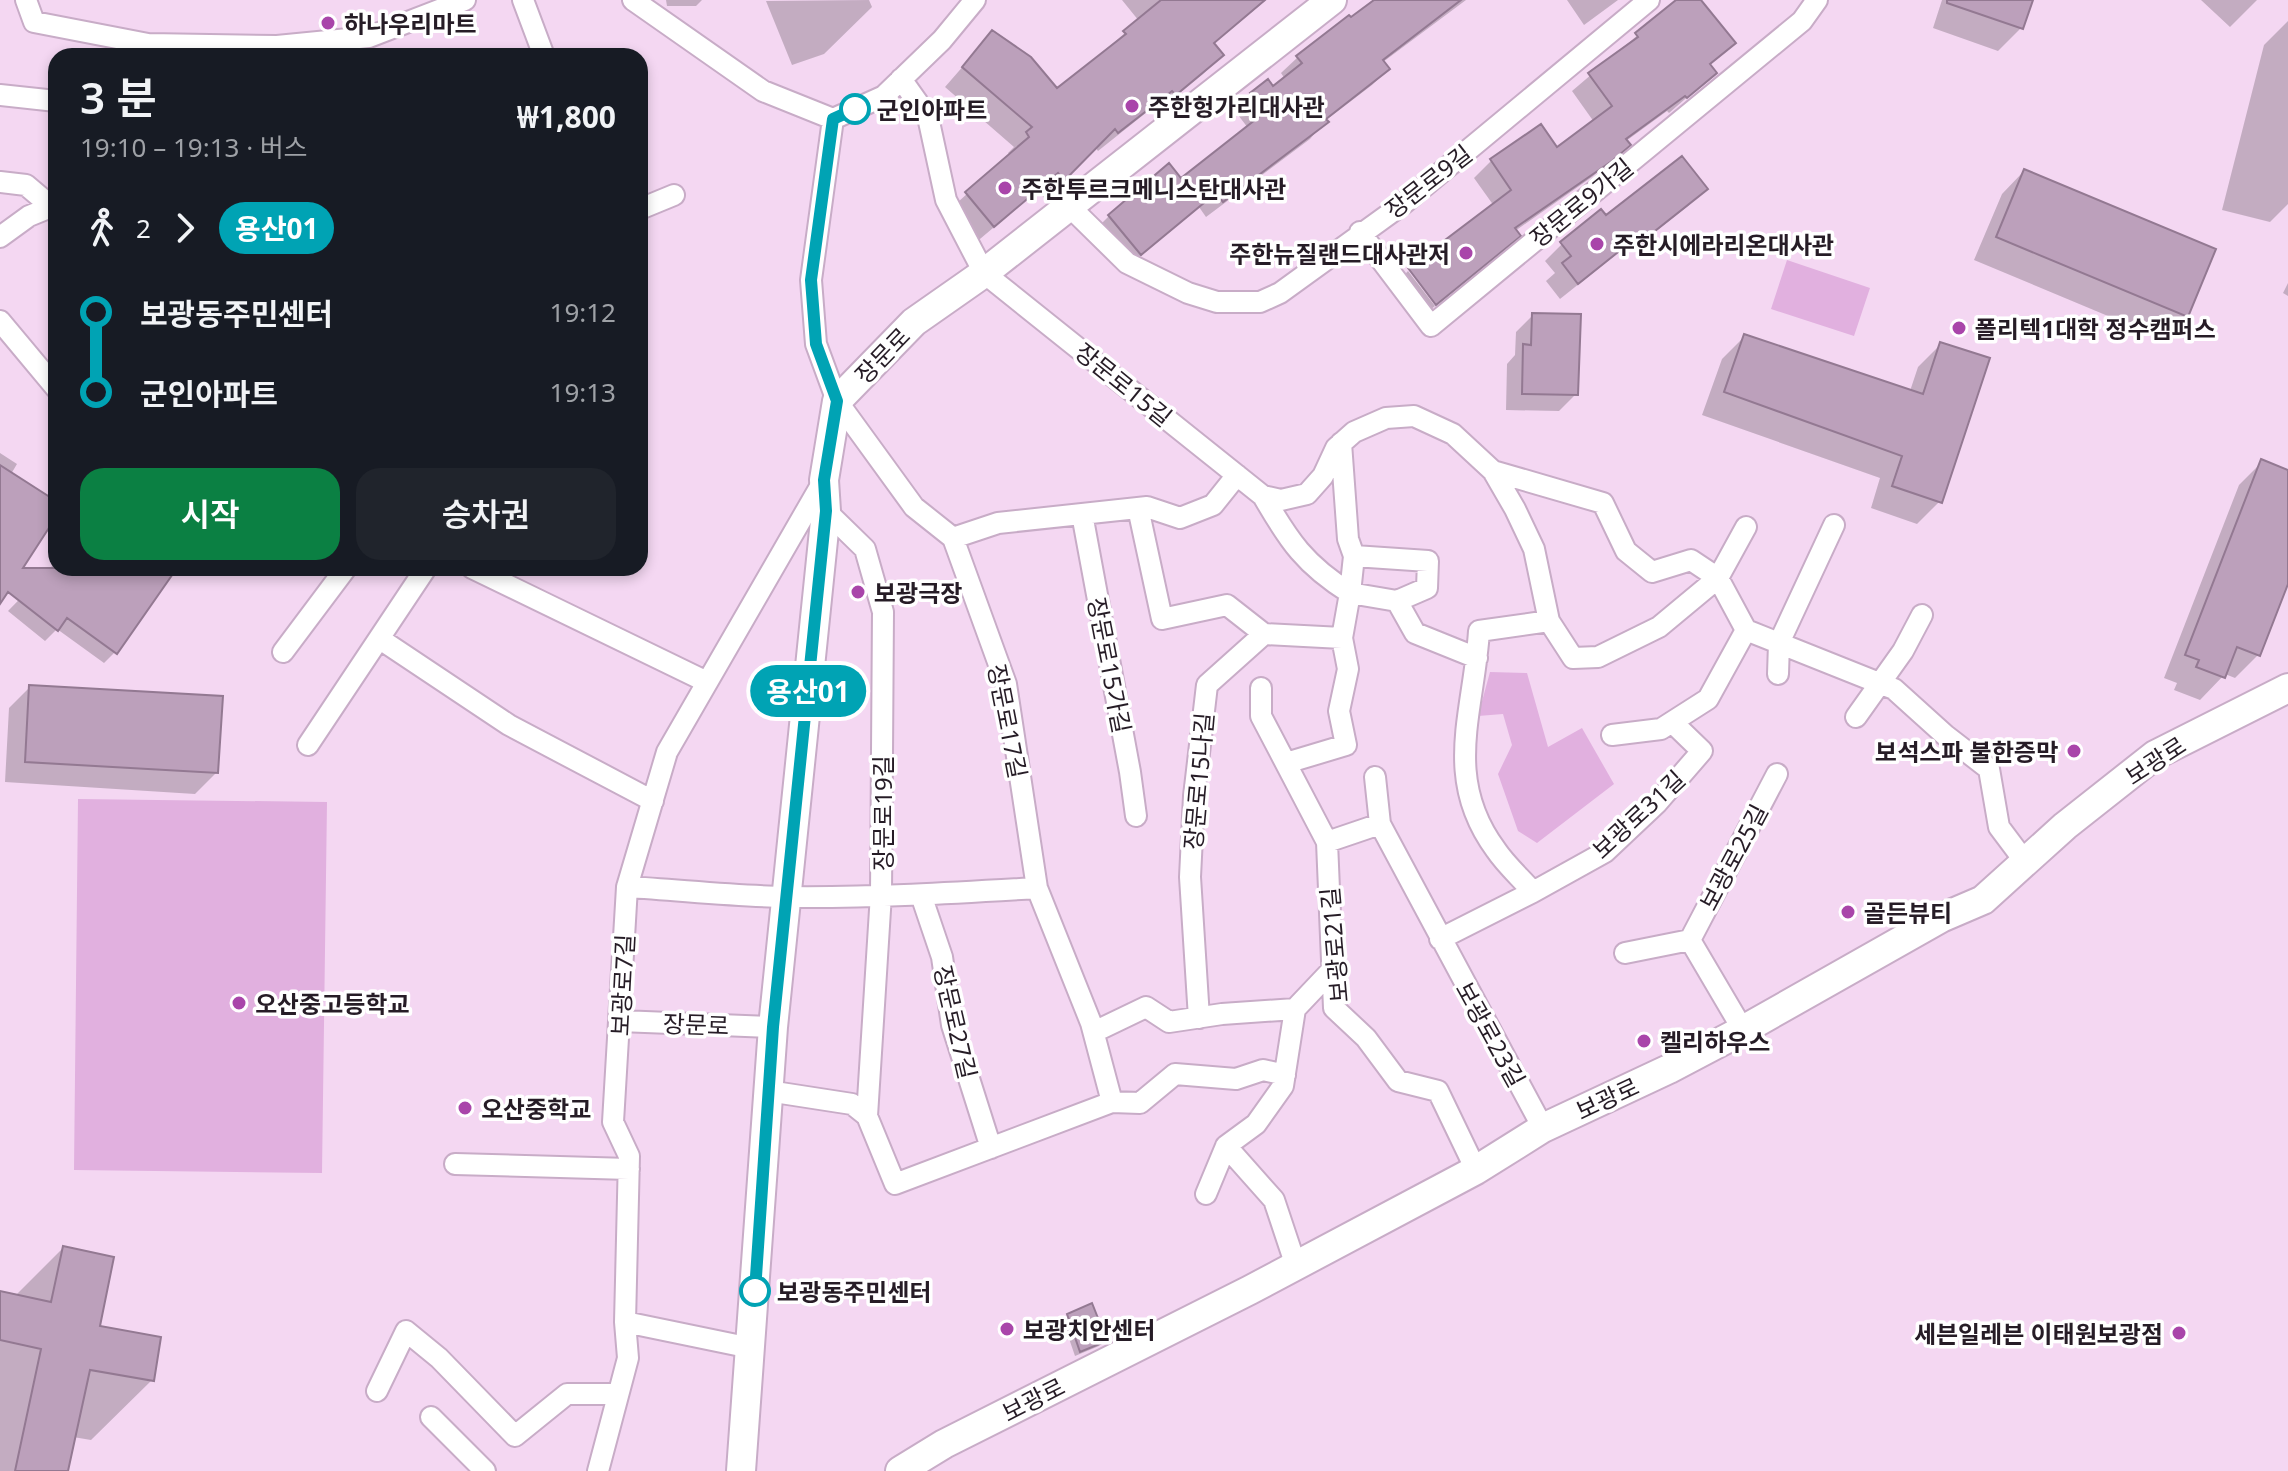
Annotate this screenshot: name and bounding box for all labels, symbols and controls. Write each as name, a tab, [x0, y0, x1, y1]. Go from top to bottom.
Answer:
place label: 하나우리마트	[344, 7, 476, 40]
marker: 하나우리마트	[319, 14, 337, 32]
text: 3 분	[80, 67, 157, 127]
place label: 주한헝가리대사관	[1148, 90, 1325, 123]
place label: 군인아파트	[877, 93, 987, 126]
marker: 군인아파트	[840, 94, 870, 124]
text: ₩1,800	[517, 96, 616, 137]
marker: 주한헝가리대사관	[1123, 97, 1141, 115]
text: 19:10 – 19:13 · 버스	[80, 129, 308, 165]
street label: 장문로9길	[1378, 137, 1478, 225]
street label: 장문로9가길	[1522, 150, 1640, 254]
place label: 주한투르크메니스탄대사관	[1021, 172, 1286, 205]
marker: 주한투르크메니스탄대사관	[996, 179, 1014, 197]
icon: walk	[80, 206, 124, 250]
icon: forward	[163, 206, 207, 250]
text: 용산01	[235, 209, 318, 247]
text: 2	[136, 210, 151, 246]
place label: 주한시에라리온대사관	[1613, 228, 1834, 261]
marker: 주한시에라리온대사관	[1588, 235, 1606, 253]
place label: 주한뉴질랜드대사관저	[1229, 237, 1450, 270]
marker: 주한뉴질랜드대사관저	[1457, 244, 1475, 262]
text: 보광동주민센터	[140, 293, 333, 334]
text: 19:12	[550, 294, 616, 330]
place label: 폴리텍1대학 정수캠퍼스	[1975, 312, 2216, 345]
marker: 폴리텍1대학 정수캠퍼스	[1950, 319, 1968, 337]
street label: 장문로	[847, 320, 917, 390]
street label: 장문로15길	[1069, 335, 1179, 433]
text: 군인아파트	[140, 373, 278, 414]
text: 19:13	[550, 374, 616, 410]
button: 시작	[80, 468, 340, 560]
button: 승차권	[356, 468, 616, 560]
place label: 보광극장	[874, 576, 962, 609]
marker: 보광극장	[849, 583, 867, 601]
street label: 장문로15가길	[1081, 594, 1139, 736]
street label: 장문로17길	[981, 661, 1035, 781]
line badge: 용산01	[752, 665, 864, 717]
text: 용산01	[766, 672, 850, 710]
street label: 장문로15나길	[1176, 711, 1220, 851]
street label: 보광로	[2118, 728, 2192, 792]
place label: 보석스파 불한증막	[1875, 735, 2058, 768]
marker: 보석스파 불한증막	[2065, 742, 2083, 760]
street label: 장문로19길	[866, 755, 899, 871]
street label: 보광로31길	[1584, 762, 1692, 866]
street label: 보광로25길	[1691, 798, 1775, 916]
street label: 보광로21길	[1313, 886, 1355, 1004]
place label: 골든뷰티	[1864, 896, 1952, 929]
marker: 골든뷰티	[1839, 903, 1857, 921]
street label: 보광로7길	[603, 933, 641, 1037]
street label: 장문로27길	[927, 962, 985, 1082]
street label: 보광로23길	[1449, 975, 1533, 1093]
place label: 오산중고등학교	[255, 987, 410, 1020]
marker: 오산중고등학교	[230, 994, 248, 1012]
street label: 장문로	[662, 1006, 730, 1042]
place label: 켈리하우스	[1660, 1025, 1770, 1058]
marker: 켈리하우스	[1635, 1032, 1653, 1050]
street label: 보광로	[1570, 1069, 1644, 1127]
place label: 오산중학교	[481, 1092, 591, 1125]
marker: 오산중학교	[456, 1099, 474, 1117]
place label: 보광동주민센터	[777, 1275, 932, 1308]
marker: 보광동주민센터	[740, 1276, 770, 1306]
place label: 보광치안센터	[1023, 1313, 1155, 1346]
place label: 세븐일레븐 이태원보광점	[1914, 1317, 2163, 1350]
marker: 보광치안센터	[998, 1320, 1016, 1338]
marker: 세븐일레븐 이태원보광점	[2170, 1324, 2188, 1342]
street label: 보광로	[996, 1369, 1070, 1429]

